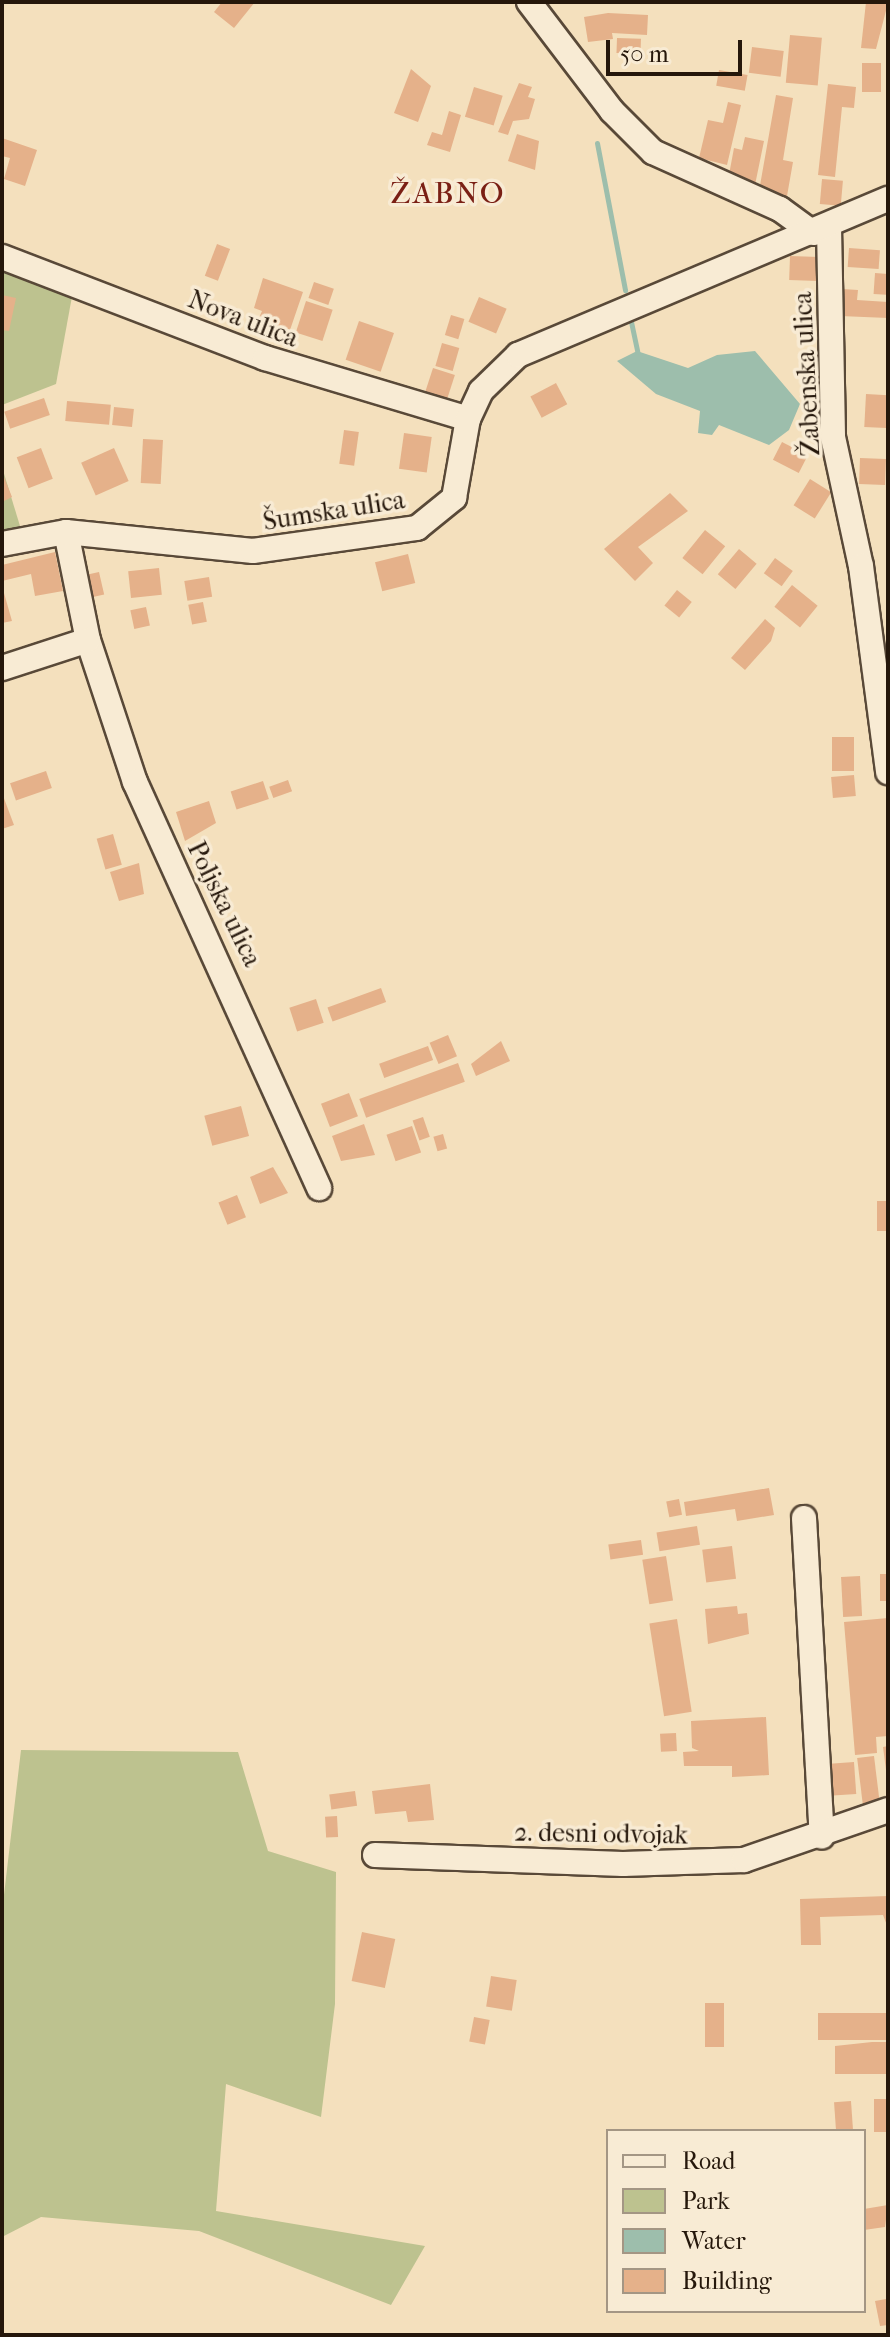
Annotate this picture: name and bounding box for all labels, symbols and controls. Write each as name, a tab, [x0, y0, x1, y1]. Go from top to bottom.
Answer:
scale bar	[610, 24, 746, 74]
text: 50 m	[620, 40, 669, 68]
district label: ŽABNO	[390, 176, 506, 212]
street label: Nova ulica	[184, 284, 302, 354]
street label: Žabenska ulica	[787, 291, 827, 457]
street label: Šumska ulica	[261, 484, 407, 538]
street label: Poljska ulica	[180, 836, 268, 972]
street label: 2. desni odvojak	[514, 1817, 688, 1851]
legend	[606, 2129, 866, 2313]
text: Road	[682, 2147, 735, 2175]
text: Park	[682, 2187, 730, 2215]
text: Water	[682, 2227, 746, 2255]
text: Building	[682, 2267, 772, 2295]

